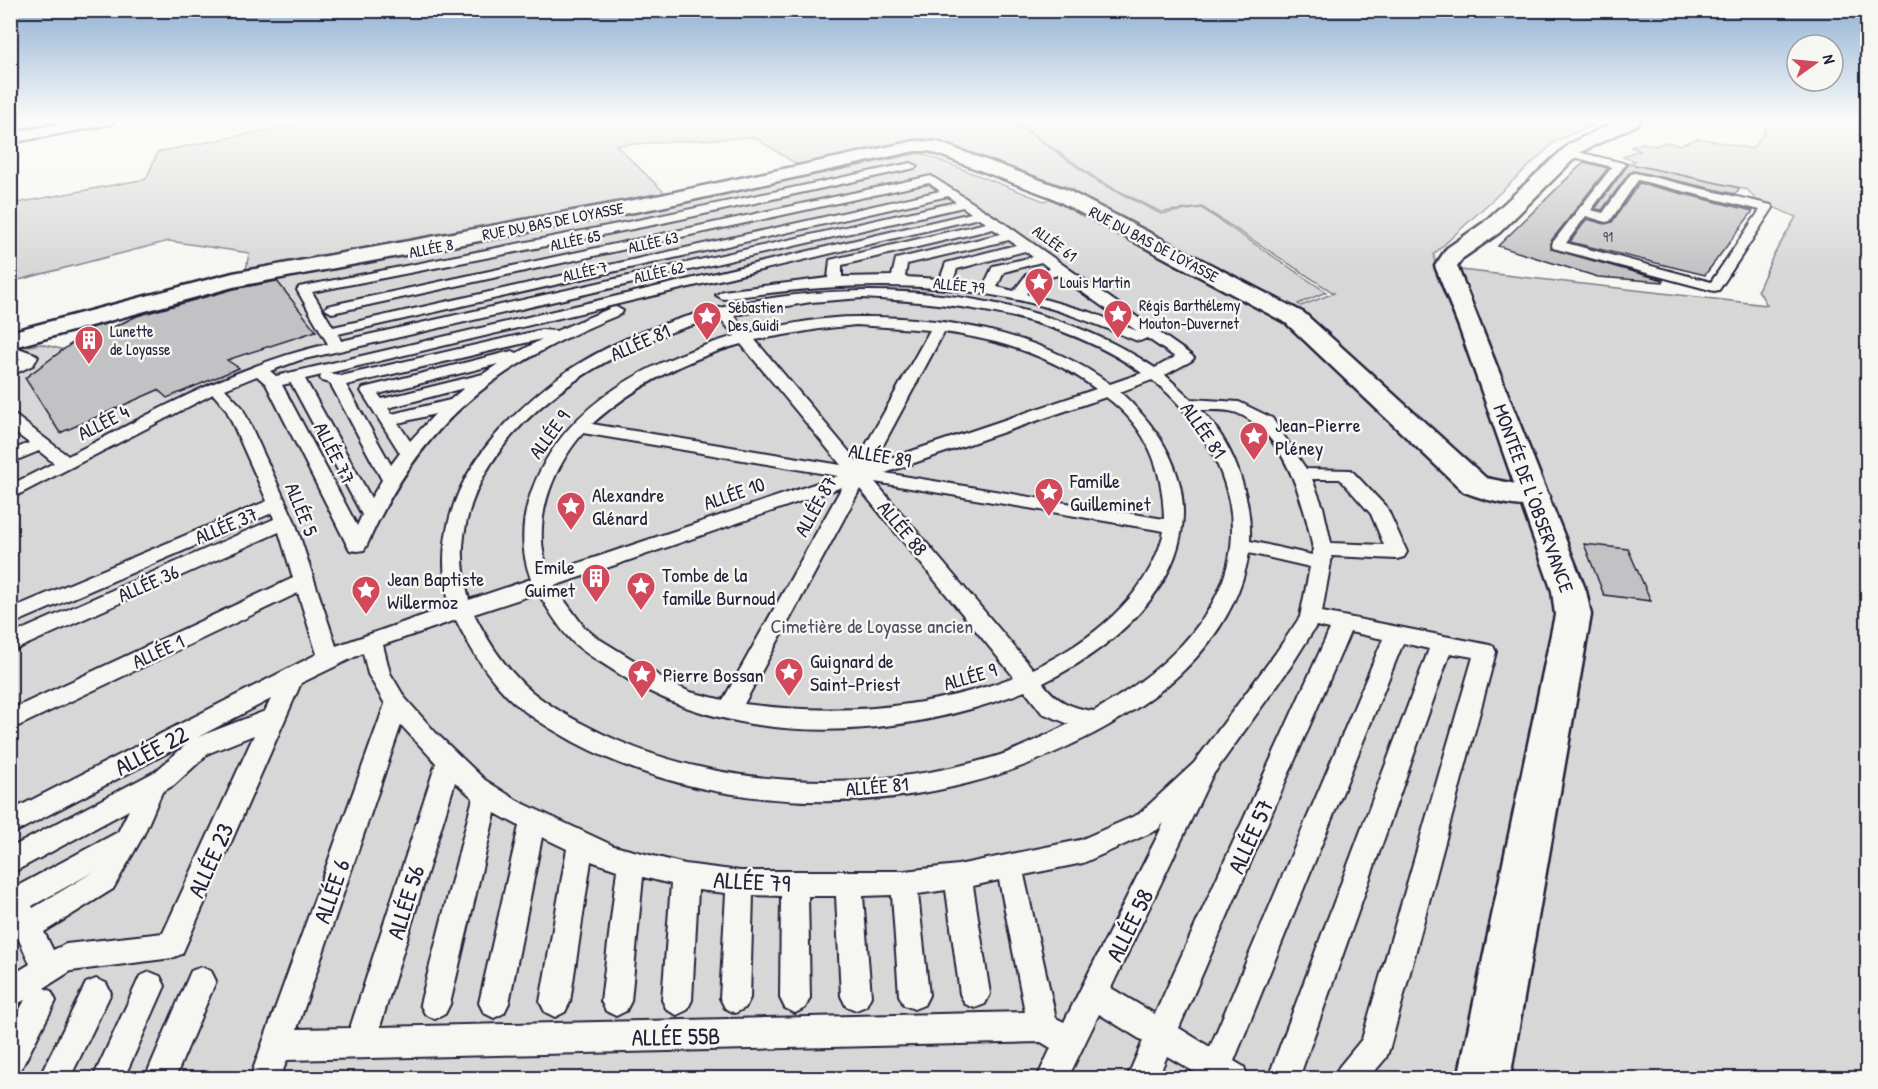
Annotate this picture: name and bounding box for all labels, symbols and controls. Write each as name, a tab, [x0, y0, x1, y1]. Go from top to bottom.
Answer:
north arrow	[1785, 33, 1845, 93]
text: N	[1818, 52, 1841, 67]
street label: RUE DU BAS DE LOYASSE	[480, 196, 626, 246]
street label: RUE DU BAS DE LOYASSE	[1085, 201, 1223, 287]
street label: ALLÉE 61	[1028, 219, 1082, 267]
street label: ALLÉE 65	[548, 224, 602, 256]
street label: ALLÉE 63	[626, 226, 680, 258]
house number: 91	[1603, 227, 1613, 246]
street label: ALLÉE 8	[407, 233, 455, 263]
street label: ALLÉE 7	[560, 255, 610, 287]
street label: ALLÉE 62	[631, 255, 687, 289]
place icon: Louis Martin	[1023, 266, 1055, 308]
street label: ALLÉE 79	[932, 271, 986, 299]
place label: Louis Martin	[1060, 271, 1131, 293]
place label: Régis Barthélemy Mouton-Duvernet	[1139, 294, 1241, 334]
place label: Sébastien Des Guidi	[728, 296, 783, 336]
place icon: Régis Barthélemy Mouton-Duvernet	[1102, 298, 1134, 340]
place icon: Sébastien Des Guidi	[691, 300, 723, 342]
street label: ALLÉE 81	[606, 317, 674, 367]
place label: Lunette de Loyasse	[110, 320, 171, 360]
building icon: Lunette de Loyasse	[73, 324, 105, 366]
street label: ALLÉE 81	[1175, 397, 1233, 463]
street label: ALLÉE 4	[73, 398, 133, 446]
street label: MONTÉE DE L'OBSERVANCE	[1487, 400, 1581, 596]
street label: ALLÉE 9	[522, 404, 576, 464]
place label: Jean-Pierre Pléney	[1275, 411, 1361, 461]
street label: ALLÉE 77	[308, 417, 362, 489]
place icon: Jean-Pierre Pléney	[1238, 420, 1270, 462]
street label: ALLÉE 89	[847, 436, 913, 474]
place label: Famille Guilleminet	[1069, 467, 1152, 517]
street label: ALLÉE 10	[700, 470, 768, 516]
street label: ALLÉE 87	[787, 471, 843, 541]
place icon: Famille Guilleminet	[1033, 476, 1065, 518]
street label: ALLÉE 5	[279, 478, 325, 540]
place label: Alexandre Glénard	[592, 481, 664, 531]
place icon: Alexandre Glénard	[555, 490, 587, 532]
street label: ALLÉE 88	[872, 495, 934, 561]
street label: ALLÉE 37	[190, 500, 262, 550]
place label: Emile Guimet	[524, 553, 576, 603]
street label: ALLÉE 36	[113, 558, 183, 608]
place label: Tombe de la famille Burnoud	[662, 561, 775, 611]
building icon: Emile Guimet	[580, 562, 612, 604]
place label: Jean Baptiste Willermoz	[387, 565, 484, 615]
place icon: Tombe de la famille Burnoud	[625, 570, 657, 612]
place icon: Jean Baptiste Willermoz	[350, 574, 382, 616]
park label: Cimetière de Loyasse ancien	[771, 612, 973, 639]
street label: ALLÉE 1	[128, 627, 188, 675]
place label: Guignard de Saint-Priest	[810, 647, 901, 697]
place icon: Guignard de Saint-Priest	[773, 656, 805, 698]
street label: ALLÉE 9	[940, 656, 1000, 696]
place icon: Pierre Bossan	[626, 658, 658, 700]
place label: Pierre Bossan	[663, 661, 764, 688]
street label: ALLÉE 22	[109, 717, 193, 783]
street label: ALLÉE 81	[845, 770, 909, 802]
street label: ALLÉE 57	[1219, 794, 1281, 878]
street label: ALLÉE 23	[179, 818, 241, 902]
street label: ALLÉE 6	[305, 855, 357, 927]
street label: ALLÉE 56	[379, 861, 431, 943]
street label: ALLÉE 79	[713, 863, 791, 899]
street label: ALLÉE 58	[1098, 883, 1160, 967]
street label: ALLÉE 55B	[631, 1019, 721, 1053]

